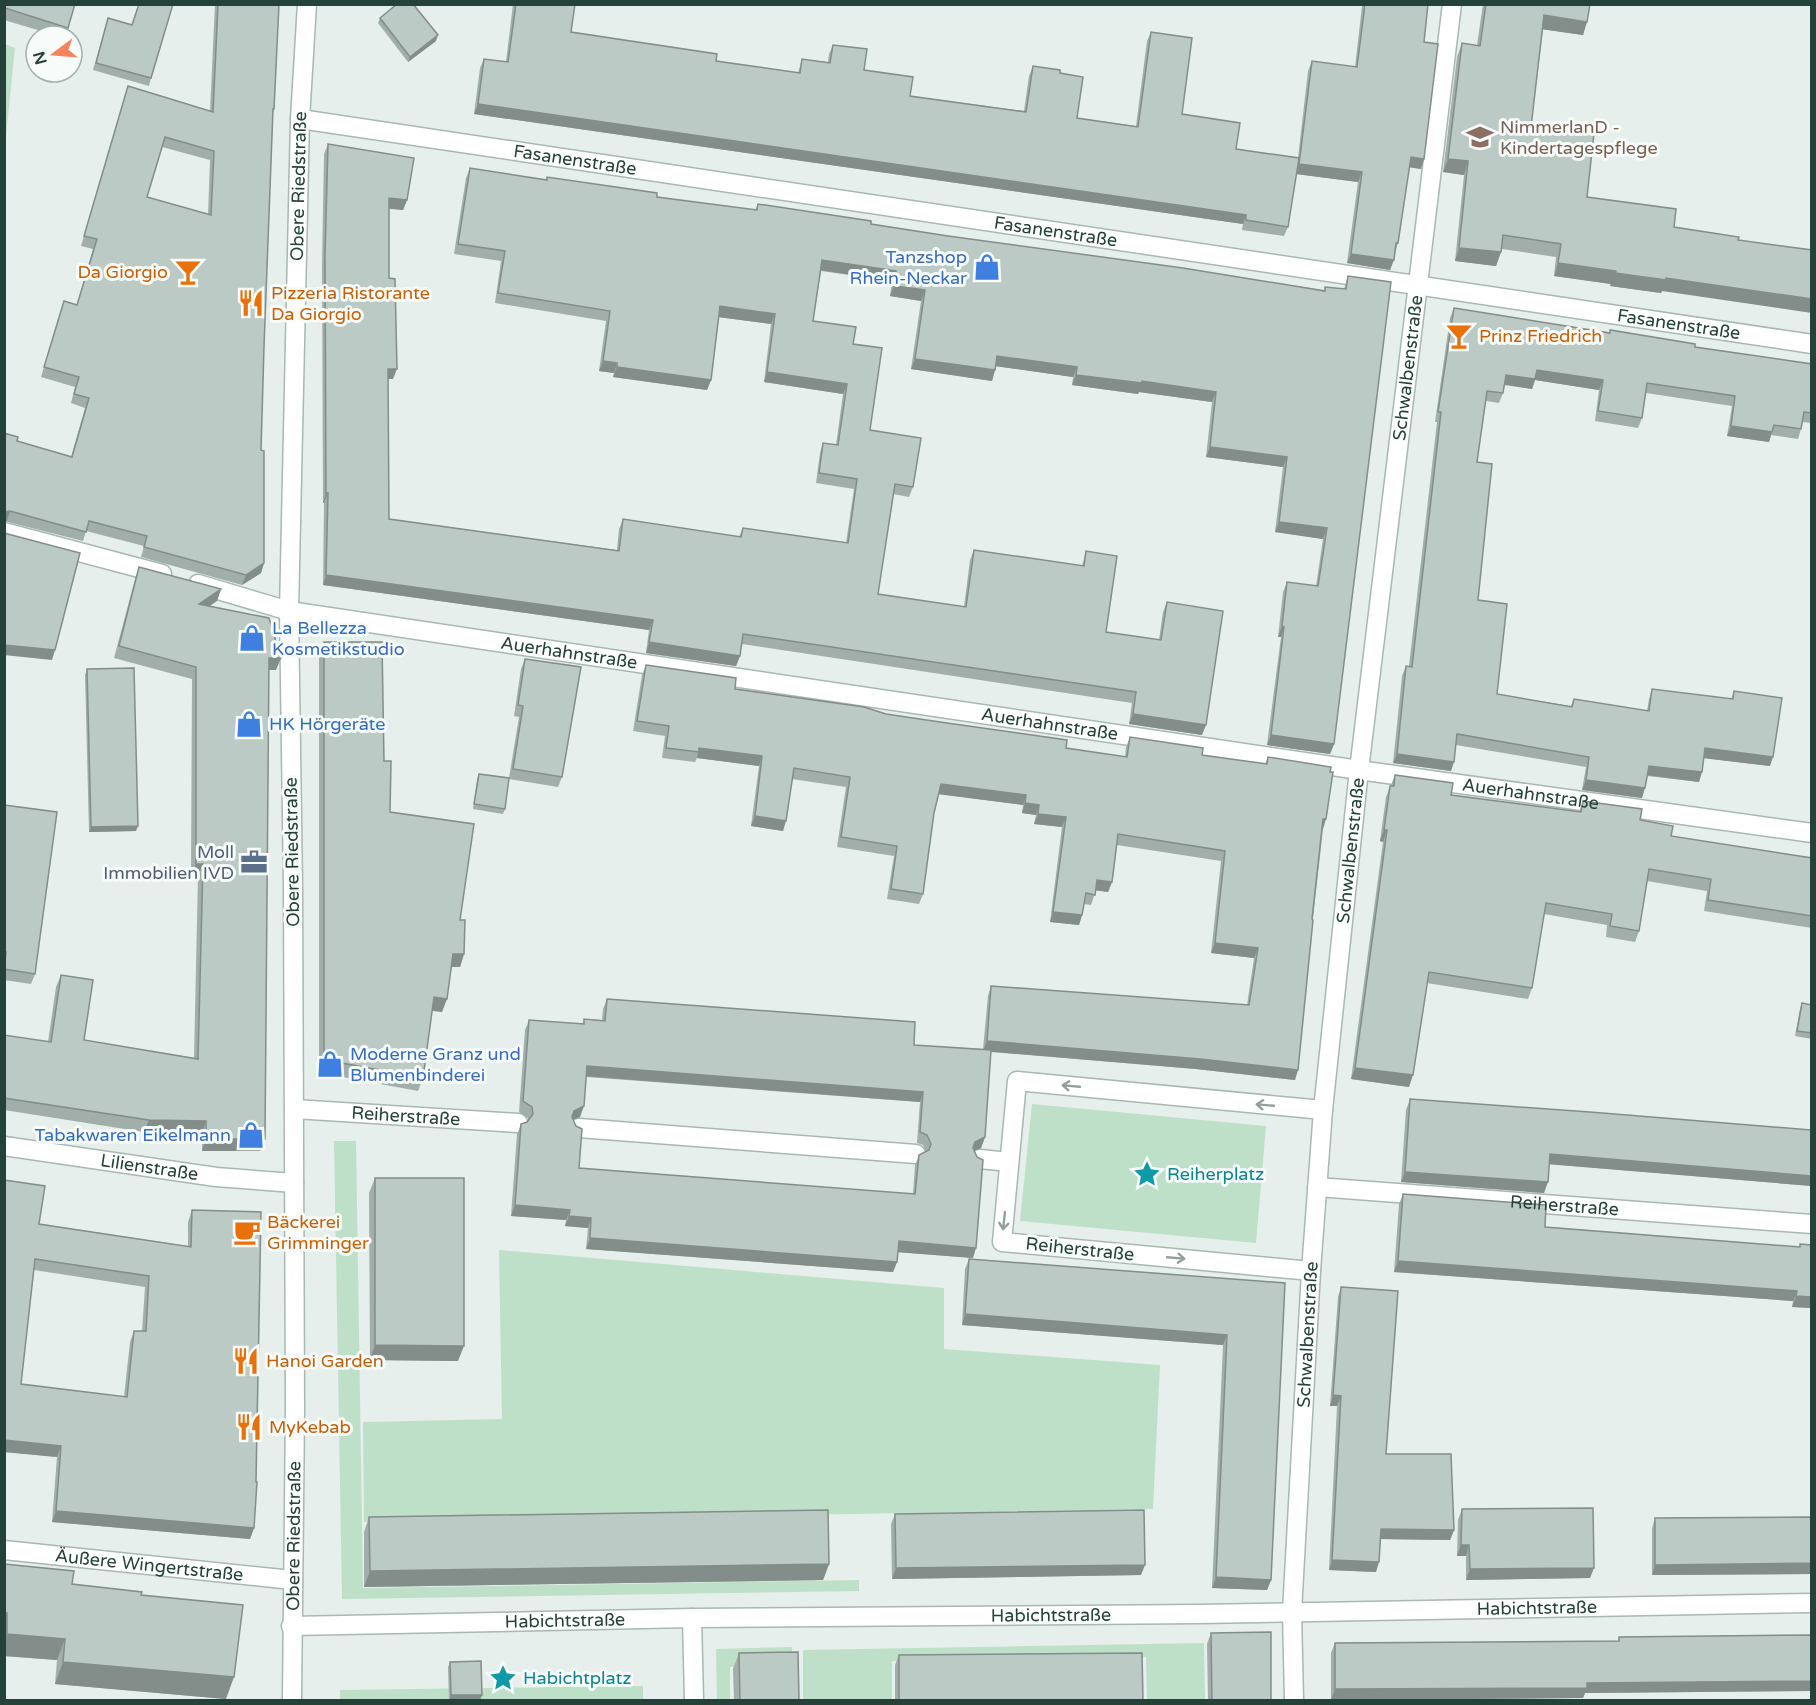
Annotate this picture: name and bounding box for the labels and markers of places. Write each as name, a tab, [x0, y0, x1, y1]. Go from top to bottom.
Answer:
place label: NimmerlanD - Kindertagespflege	[1500, 116, 1658, 159]
school or university icon: NimmerlanD - Kindertagespflege	[1465, 122, 1495, 152]
place label: Tanzshop Rhein-Neckar	[850, 246, 967, 289]
shop icon: Tanzshop Rhein-Neckar	[972, 252, 1002, 282]
bar icon: Da Giorgio	[173, 257, 203, 287]
place label: Da Giorgio	[77, 261, 168, 283]
place label: Pizzeria Ristorante Da Giorgio	[271, 282, 430, 325]
restaurant icon: Pizzeria Ristorante Da Giorgio	[236, 288, 266, 318]
bar icon: Prinz Friedrich	[1444, 321, 1474, 351]
place label: Prinz Friedrich	[1479, 325, 1602, 347]
place label: La Bellezza Kosmetikstudio	[272, 617, 405, 660]
shop icon: La Bellezza Kosmetikstudio	[237, 623, 267, 653]
shop icon: HK Hörgeräte	[234, 709, 264, 739]
place label: HK Hörgeräte	[269, 713, 386, 735]
place label: Moll Immobilien IVD	[103, 841, 234, 884]
office icon: Moll Immobilien IVD	[239, 847, 269, 877]
place label: Moderne Granz und Blumenbinderei	[350, 1043, 521, 1086]
shop icon: Moderne Granz und Blumenbinderei	[315, 1049, 345, 1079]
shop icon: Tabakwaren Eikelmann	[236, 1120, 266, 1150]
place label: Tabakwaren Eikelmann	[35, 1124, 231, 1146]
place icon: Reiherplatz	[1132, 1159, 1162, 1189]
place label: Reiherplatz	[1167, 1163, 1264, 1185]
place label: Bäckerei Grimminger	[267, 1211, 369, 1254]
cafe icon: Bäckerei Grimminger	[232, 1217, 262, 1247]
restaurant icon: Hanoi Garden	[231, 1346, 261, 1376]
place label: Hanoi Garden	[266, 1350, 384, 1372]
restaurant icon: MyKebab	[234, 1412, 264, 1442]
place label: MyKebab	[269, 1416, 351, 1438]
place icon: Habichtplatz	[488, 1663, 518, 1693]
place label: Habichtplatz	[523, 1667, 631, 1689]

